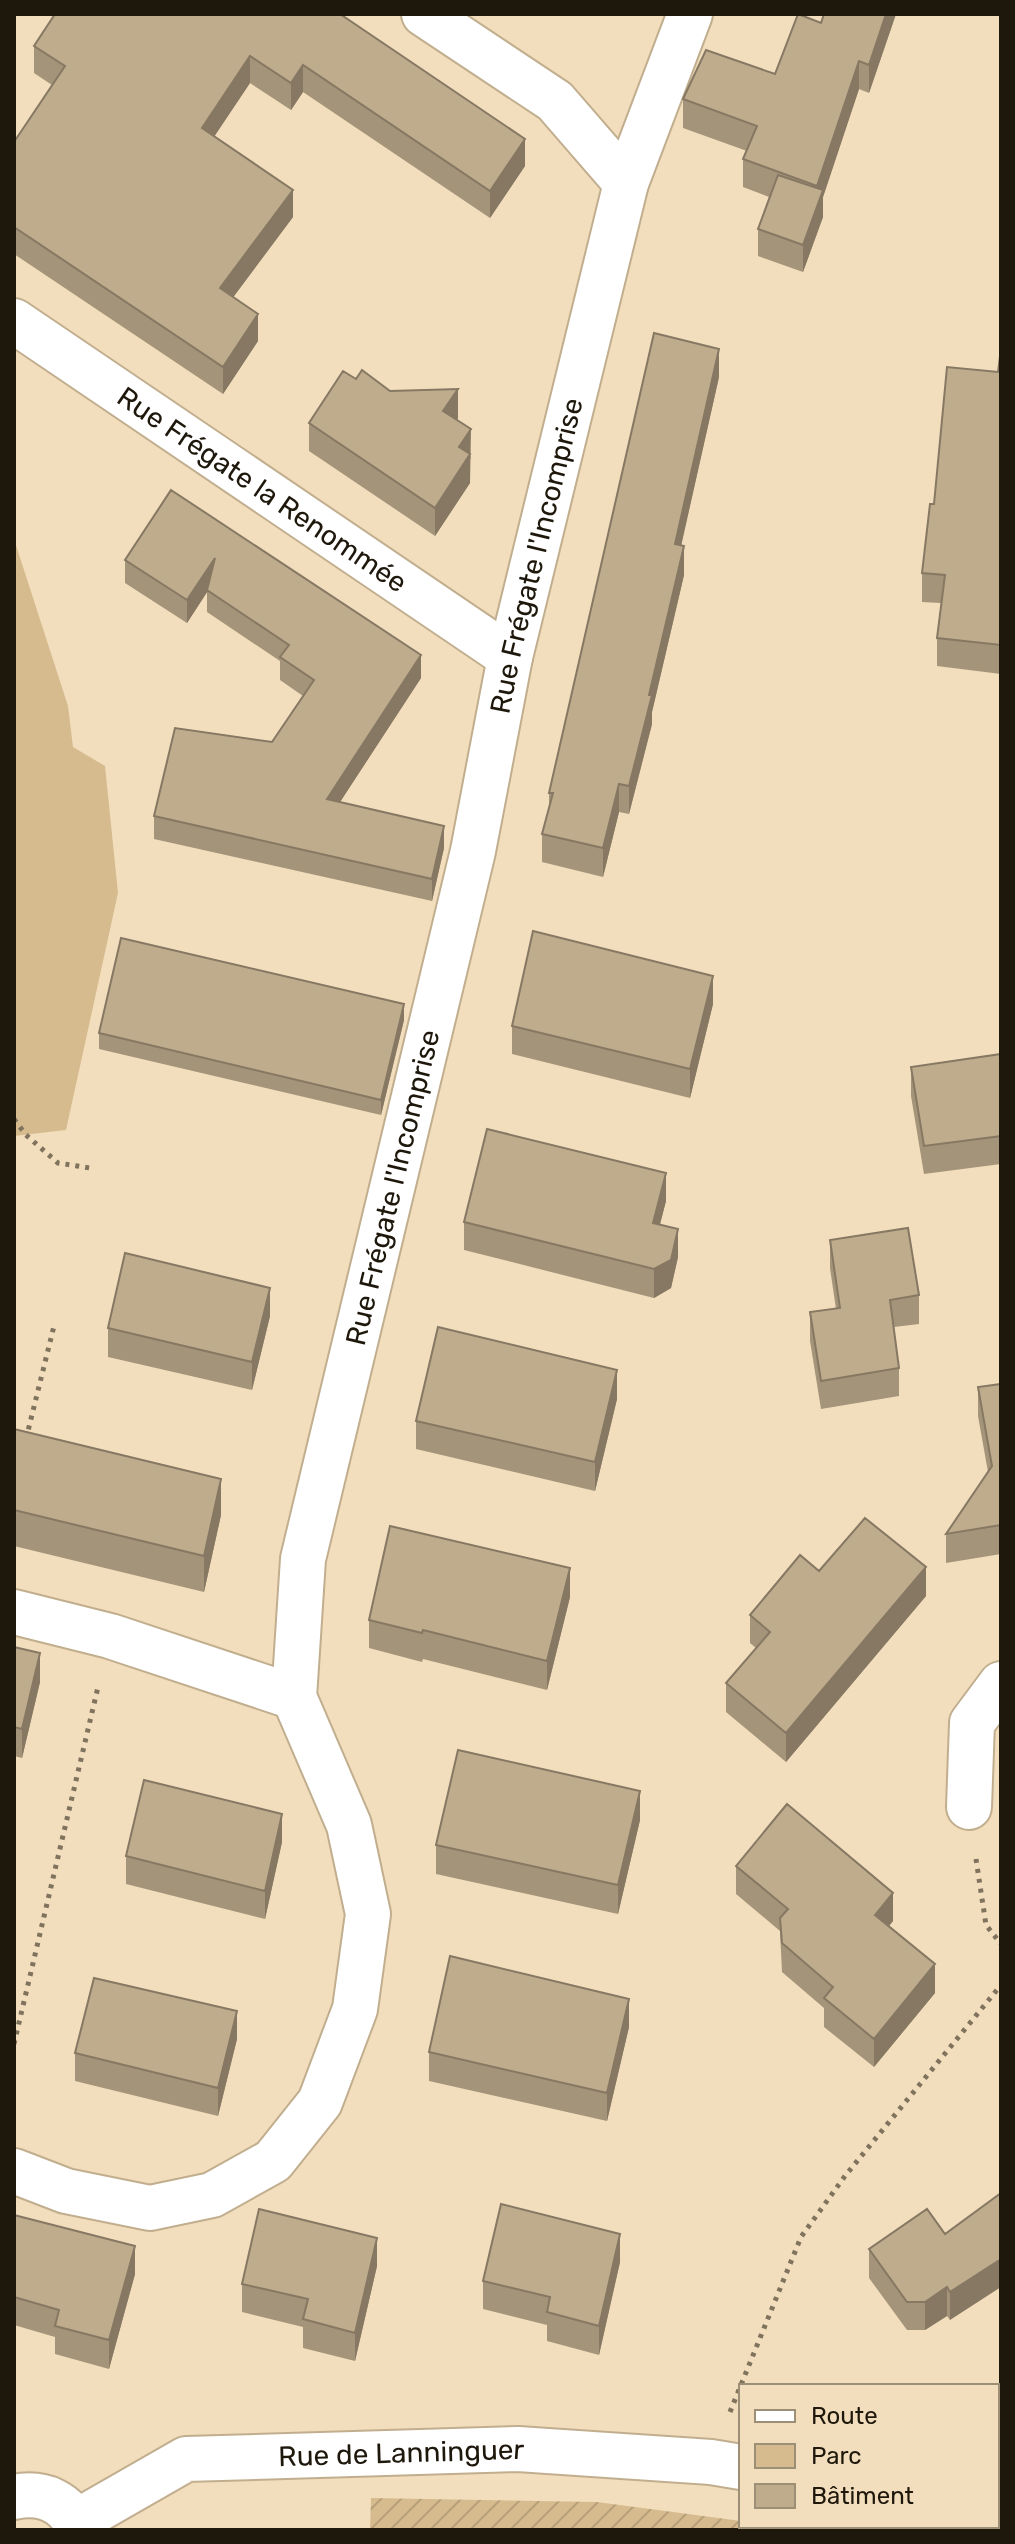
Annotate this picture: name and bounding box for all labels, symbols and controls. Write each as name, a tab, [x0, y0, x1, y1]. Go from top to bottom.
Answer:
street label: Rue Frégate la Renommée	[111, 380, 413, 599]
street label: Rue Frégate l'Incomprise	[483, 395, 589, 716]
street label: Rue Frégate l'Incomprise	[338, 1026, 446, 1349]
legend	[739, 2384, 999, 2528]
text: Route	[811, 2402, 878, 2430]
street label: Rue de Lanninguer	[278, 2432, 525, 2473]
text: Parc	[811, 2442, 862, 2470]
text: Bâtiment	[811, 2482, 914, 2510]

